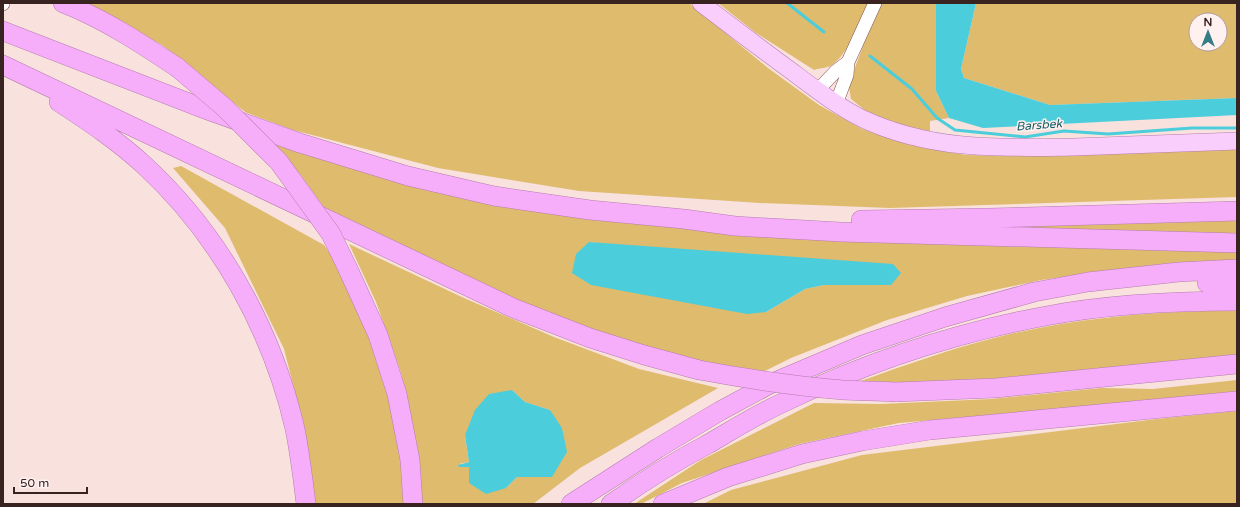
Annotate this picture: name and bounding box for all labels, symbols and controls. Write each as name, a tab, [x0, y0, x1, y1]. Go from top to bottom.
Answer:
north arrow	[1188, 12, 1228, 52]
text: N	[1204, 16, 1212, 29]
water label: Barsbek	[1015, 116, 1064, 134]
scale bar	[14, 469, 87, 495]
text: 50 m	[20, 476, 49, 490]

